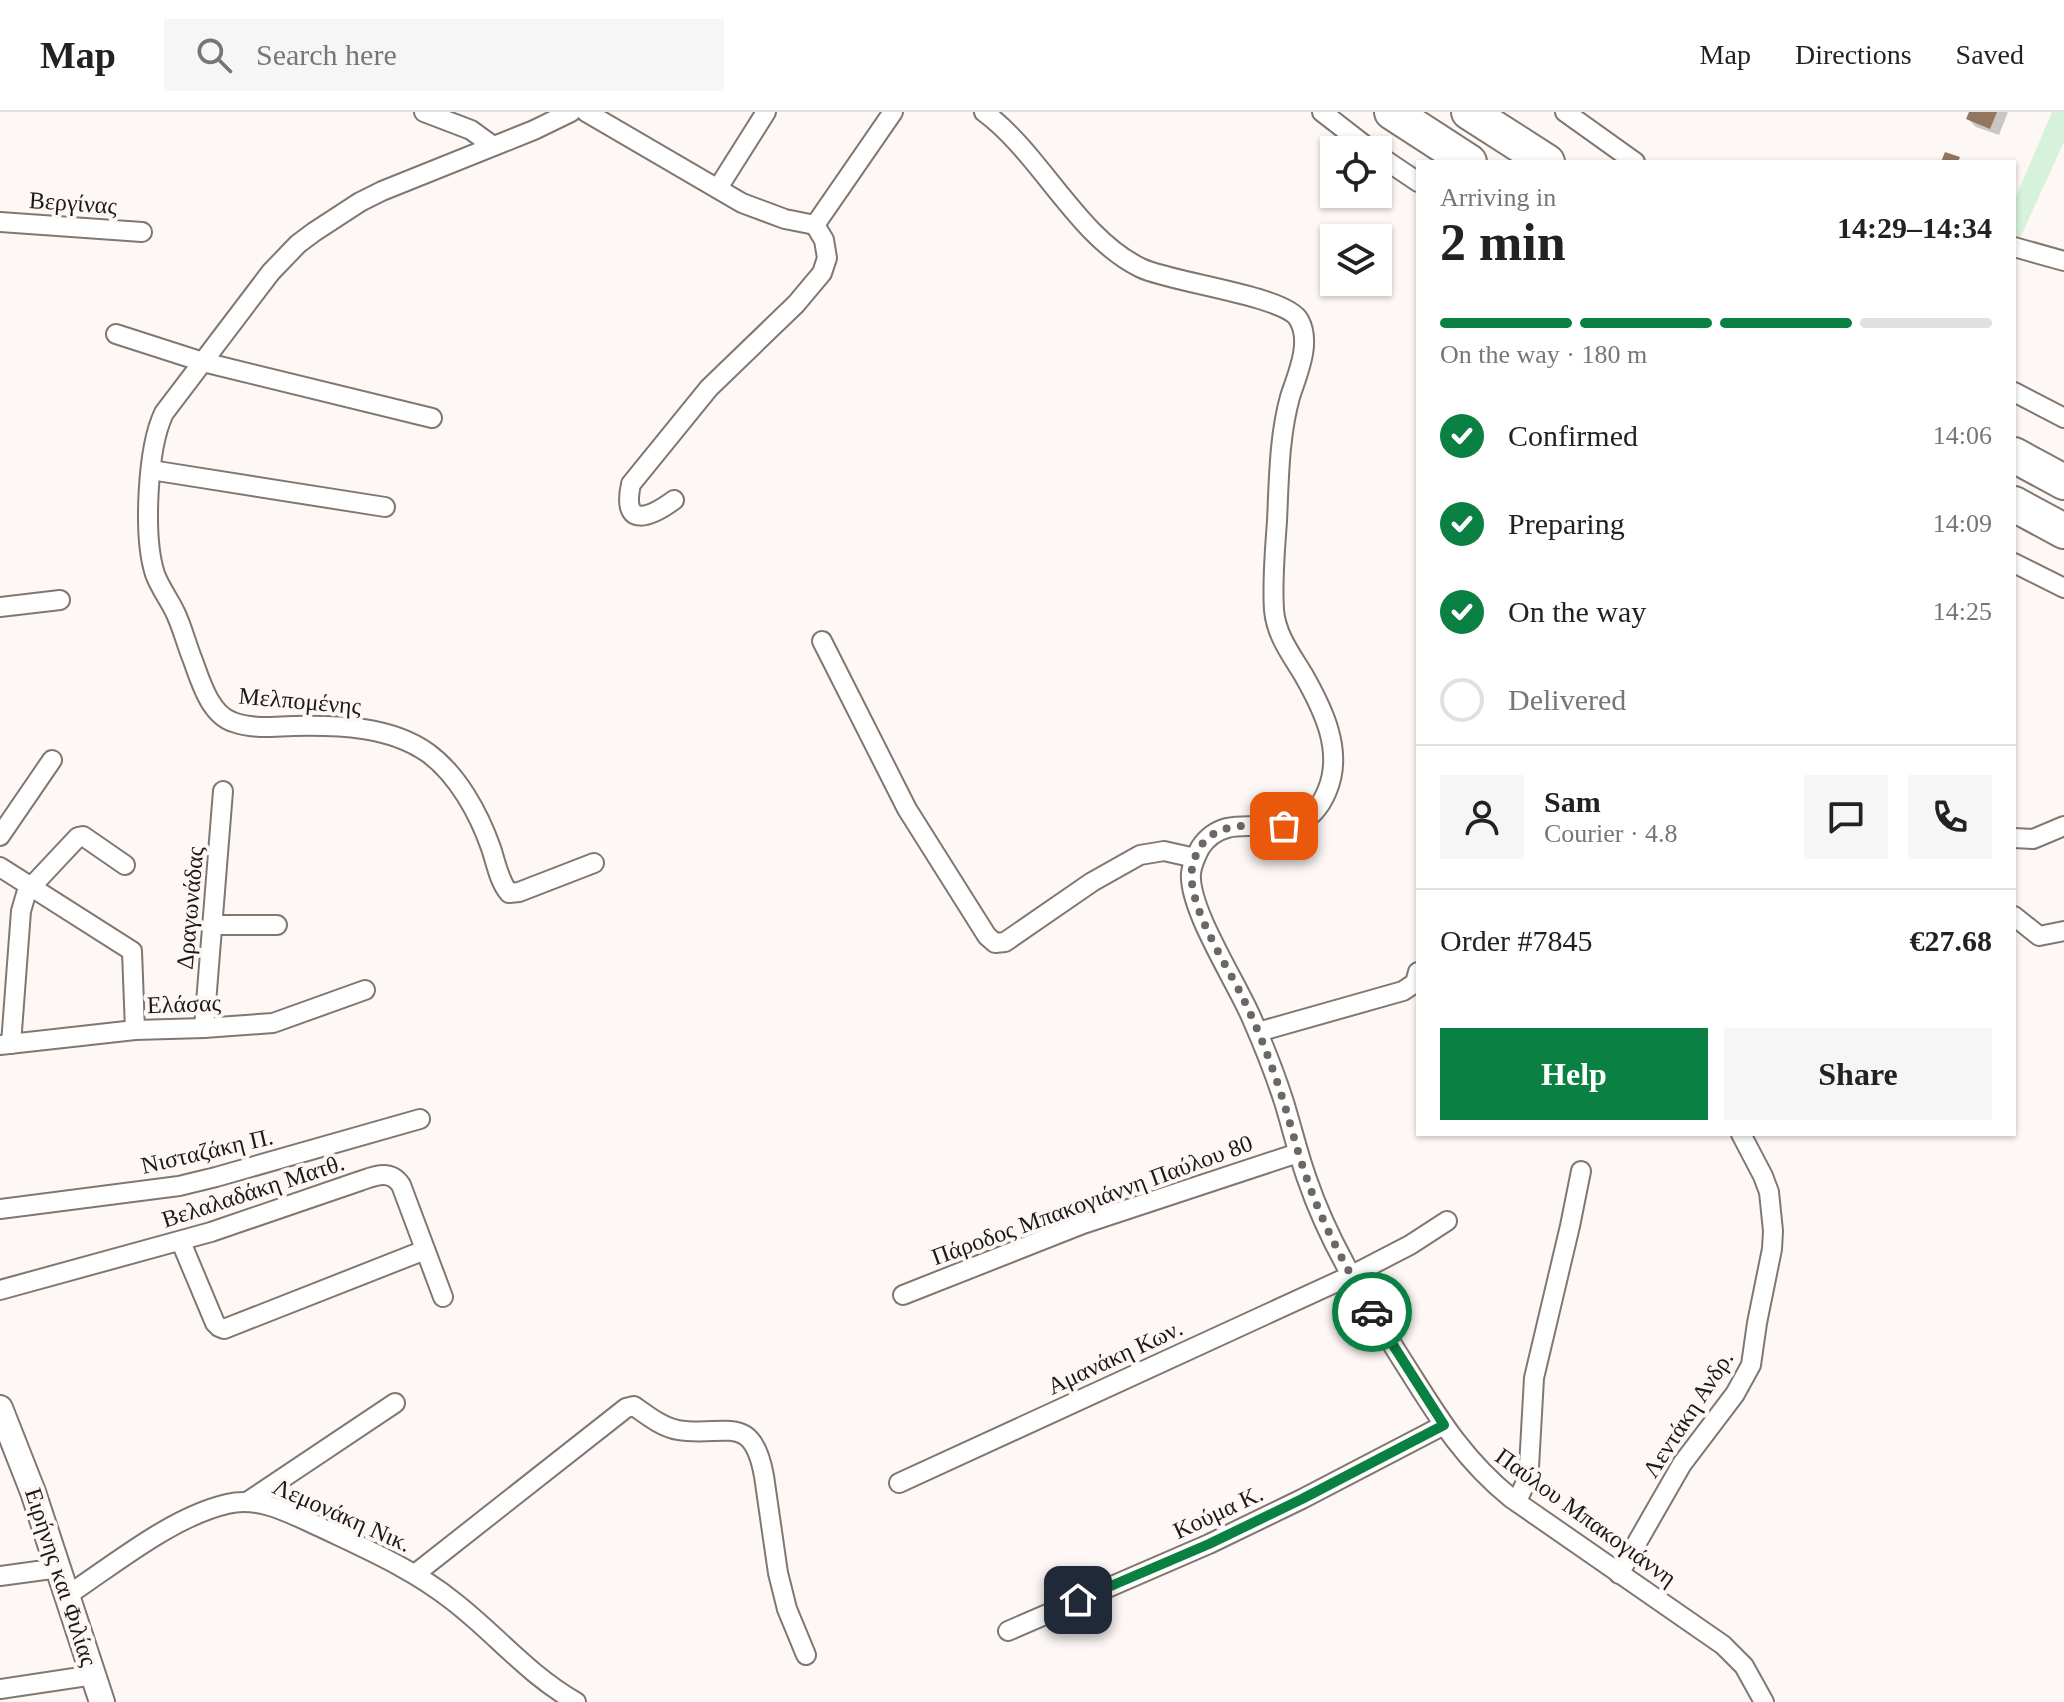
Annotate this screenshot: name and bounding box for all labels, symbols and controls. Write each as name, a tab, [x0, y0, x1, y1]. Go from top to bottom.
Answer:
search box	[164, 19, 724, 91]
icon: search	[192, 33, 236, 77]
text: Map	[40, 34, 116, 76]
text: Search here	[256, 38, 397, 71]
text: Map	[1700, 39, 1751, 70]
text: Directions	[1795, 39, 1912, 70]
text: Saved	[1956, 39, 2024, 70]
map controls	[1320, 136, 1392, 296]
button: locate	[1320, 136, 1392, 208]
text: Arriving in	[1440, 183, 1556, 212]
street label: Βεργίνας	[28, 187, 118, 219]
text: 14:29–14:34	[1837, 211, 1992, 244]
text: 2 min	[1440, 214, 1566, 271]
button: layers	[1320, 224, 1392, 296]
text: On the way · 180 m	[1440, 340, 1647, 369]
icon: check	[1440, 414, 1484, 458]
text: Confirmed	[1508, 419, 1638, 452]
text: 14:06	[1933, 421, 1992, 450]
icon: check	[1440, 502, 1484, 546]
text: Preparing	[1508, 507, 1625, 540]
text: 14:09	[1933, 509, 1992, 538]
icon: check	[1440, 590, 1484, 634]
text: On the way	[1508, 595, 1646, 628]
text: 14:25	[1933, 597, 1992, 626]
street label: Μελπομένης	[238, 683, 363, 719]
text: Delivered	[1508, 683, 1626, 716]
button: person	[1440, 775, 1524, 859]
button: chat	[1804, 775, 1888, 859]
button: phone	[1908, 775, 1992, 859]
text: Sam	[1544, 785, 1601, 818]
pin	[1250, 792, 1318, 860]
icon: bag	[1262, 804, 1306, 848]
text: Courier · 4.8	[1544, 819, 1678, 848]
street label: Δραγωνάδας	[172, 845, 208, 971]
text: Order #7845	[1440, 924, 1592, 957]
text: €27.68	[1910, 924, 1992, 957]
street label: Ελάσας	[147, 990, 222, 1018]
button: Help	[1440, 1028, 1708, 1120]
button: Share	[1724, 1028, 1992, 1120]
street label: Νισταζάκη Π.	[139, 1123, 275, 1179]
street label: Πάροδος Μπακογιάννη Παύλου 80	[928, 1130, 1256, 1270]
street label: Βελαλαδάκη Ματθ.	[159, 1149, 347, 1233]
courier	[1332, 1272, 1412, 1352]
icon: car	[1350, 1290, 1394, 1334]
street label: Αμανάκη Κων.	[1043, 1314, 1187, 1400]
street label: Λεντάκη Ανδρ.	[1637, 1346, 1739, 1482]
street label: Παύλου Μπακογιάννη	[1491, 1443, 1681, 1591]
street label: Λεμονάκη Νικ.	[269, 1473, 415, 1557]
street label: Κούμα Κ.	[1169, 1480, 1267, 1544]
street label: Ειρήνης και Φιλίας	[20, 1485, 102, 1670]
pin	[1044, 1566, 1112, 1634]
icon: home	[1056, 1578, 1100, 1622]

